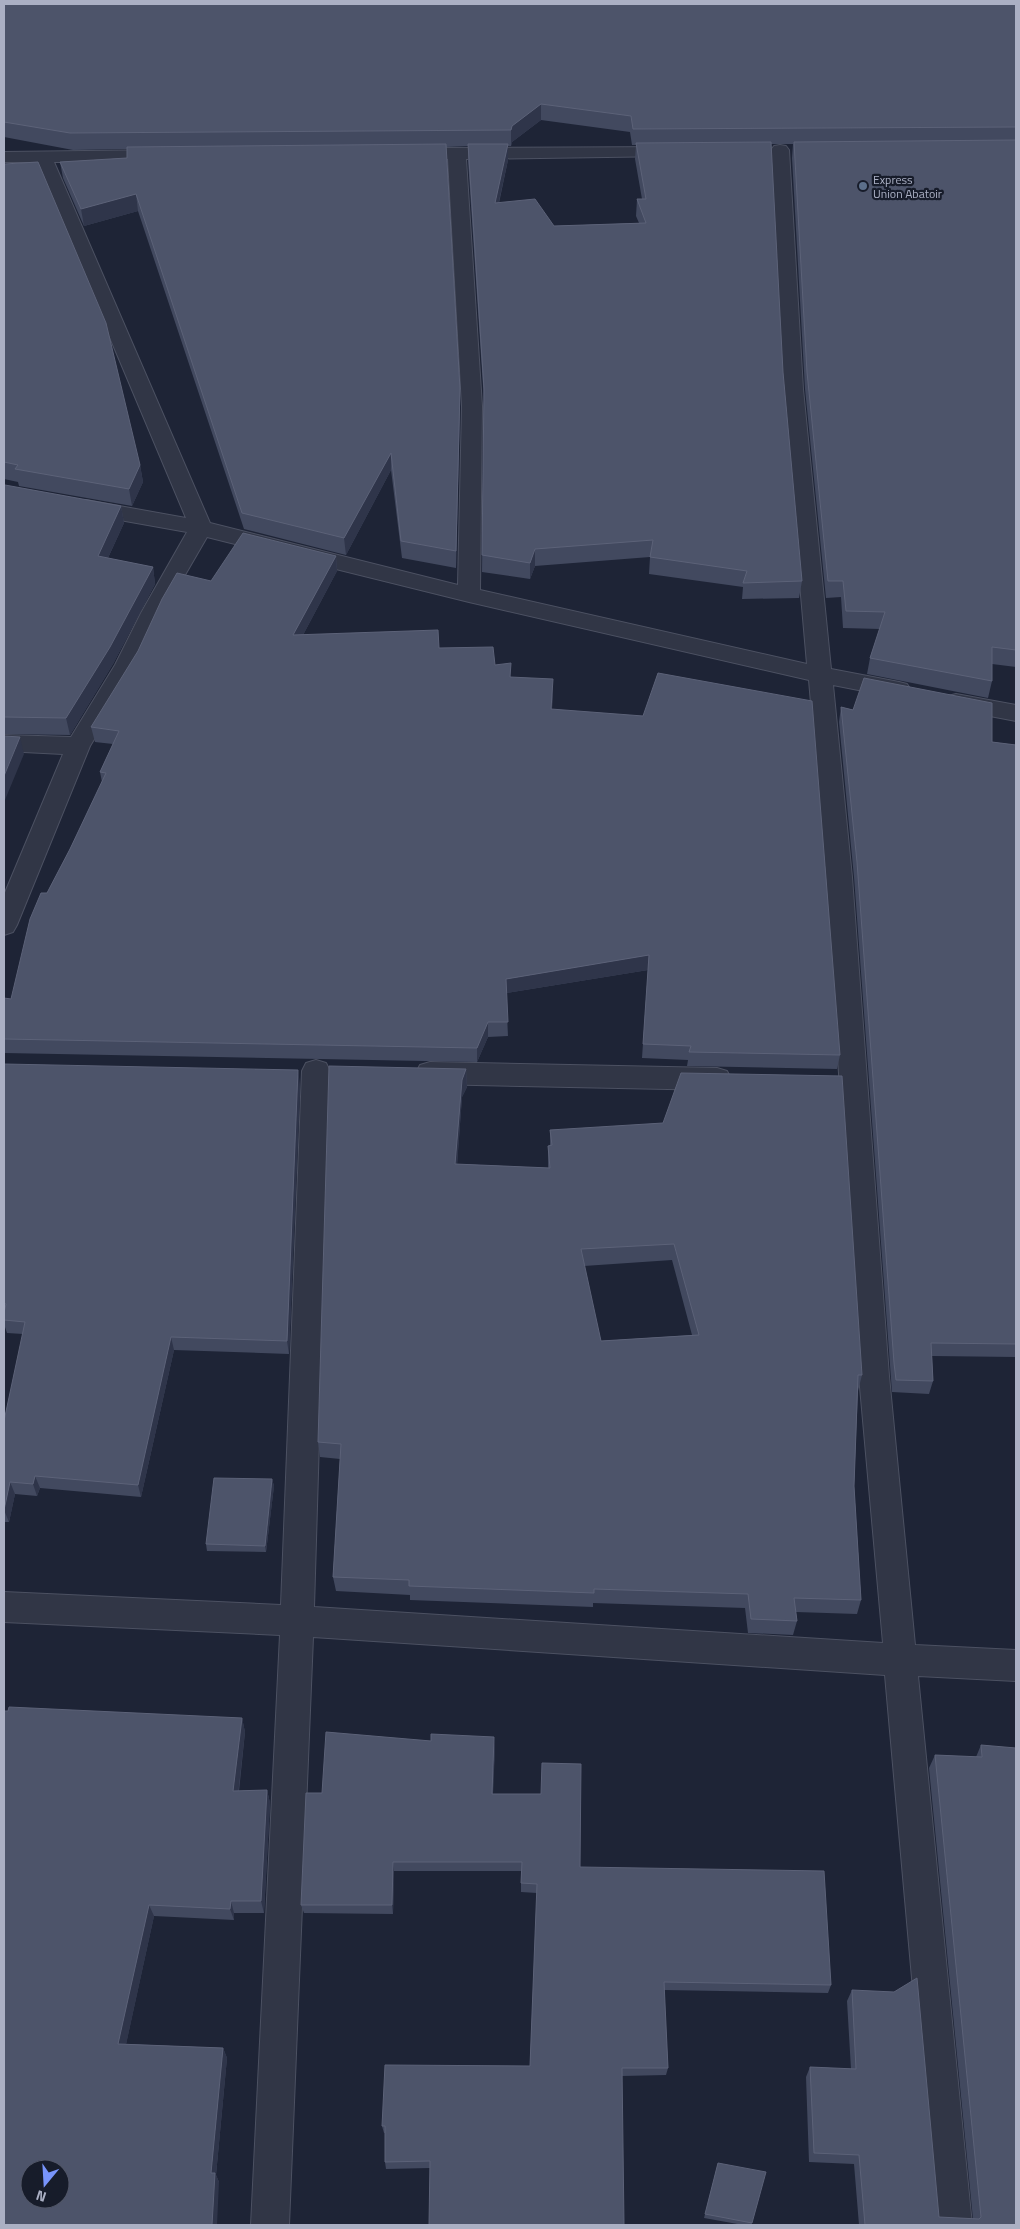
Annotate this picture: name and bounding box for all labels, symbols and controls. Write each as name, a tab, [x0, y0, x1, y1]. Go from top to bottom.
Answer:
place label: Express Union Abatoir	[873, 170, 942, 203]
marker: Express Union Abatoir	[857, 180, 869, 192]
north arrow	[20, 2159, 70, 2209]
text: N	[33, 2185, 49, 2208]

